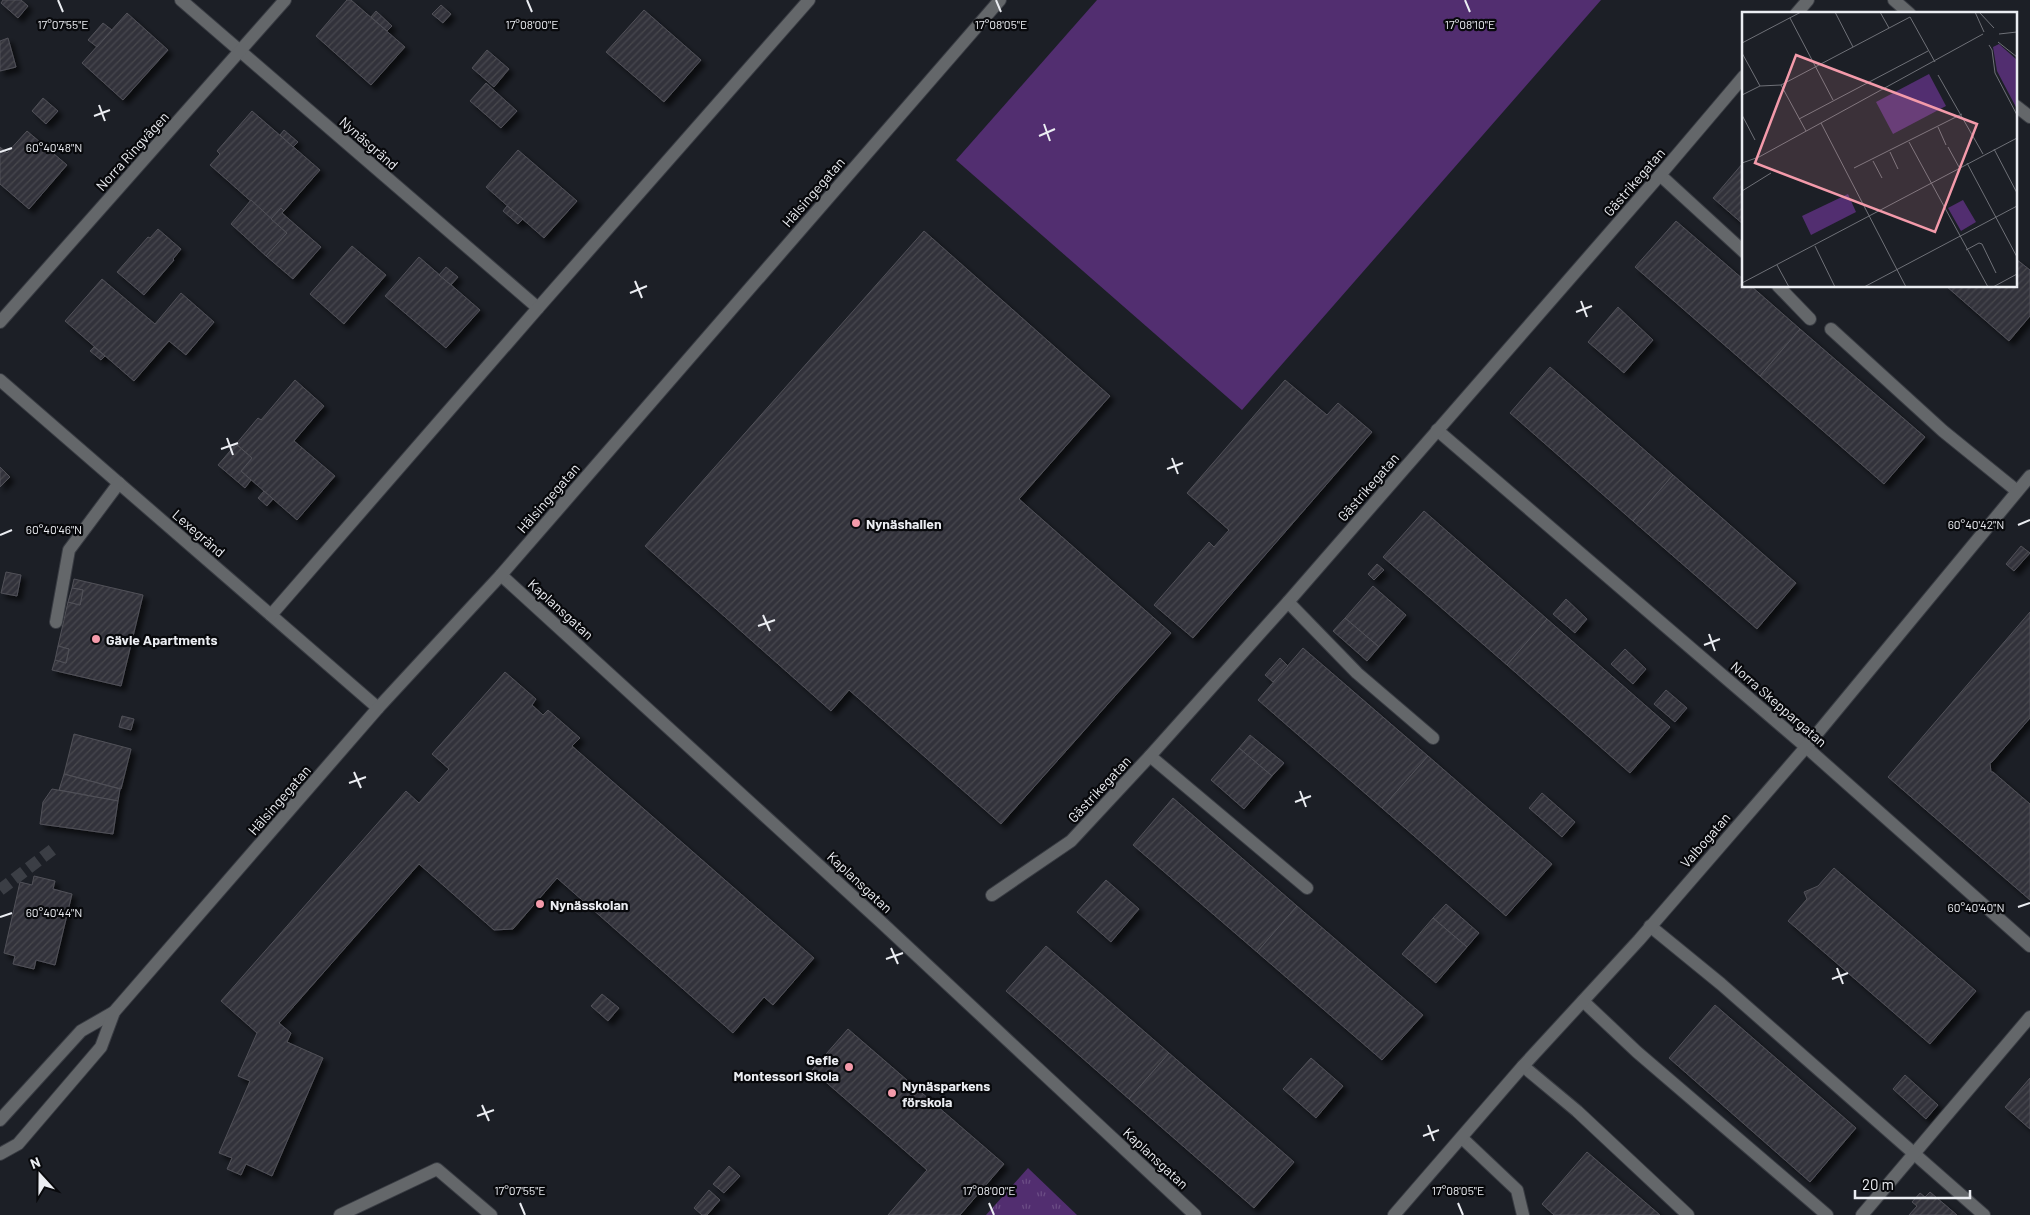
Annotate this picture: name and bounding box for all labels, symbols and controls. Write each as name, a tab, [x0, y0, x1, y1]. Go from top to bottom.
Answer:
inset map	[1742, 12, 2018, 288]
text: 17°07'55"E	[37, 17, 89, 31]
text: 17°08'00"E	[505, 17, 559, 31]
text: 17°08'05"E	[975, 17, 1027, 31]
text: 17°08'10"E	[1445, 17, 1495, 31]
street label: Norra Ringvägen	[92, 108, 172, 194]
street label: Nynäsgränd	[336, 113, 402, 173]
text: 60°40'48"N	[26, 140, 82, 154]
street label: Gästrikegatan	[1600, 144, 1668, 220]
street label: Hälsingegatan	[778, 154, 848, 230]
street label: Gästrikegatan	[1334, 449, 1402, 525]
street label: Hälsingegatan	[513, 460, 583, 536]
street label: Lexegränd	[169, 506, 229, 560]
place label: Nynäshallen	[866, 515, 942, 532]
marker: Nynäshallen	[850, 517, 862, 529]
text: 60°40'42"N	[1948, 517, 2004, 531]
text: 60°40'46"N	[26, 522, 82, 536]
street label: Kaplansgatan	[525, 575, 597, 643]
place label: Gävle Apartments	[106, 631, 218, 648]
marker: Gävle Apartments	[90, 633, 102, 645]
street label: Norra Skeppargatan	[1728, 658, 1830, 750]
street label: Gästrikegatan	[1064, 752, 1134, 826]
street label: Hälsingegatan	[244, 762, 314, 838]
street label: Valbogatan	[1676, 809, 1734, 871]
street label: Kaplansgatan	[824, 848, 896, 916]
place label: Nynässkolan	[550, 896, 628, 913]
marker: Nynässkolan	[534, 898, 546, 910]
text: 60°40'40"N	[1947, 900, 2005, 914]
text: 60°40'44"N	[26, 905, 82, 919]
place label: Gefle Montessori Skola	[734, 1051, 839, 1084]
marker: Gefle Montessori Skola	[843, 1061, 855, 1073]
place label: Nynäsparkens förskola	[902, 1077, 990, 1110]
marker: Nynäsparkens förskola	[886, 1087, 898, 1099]
street label: Kaplansgatan	[1120, 1124, 1192, 1192]
north arrow	[15, 1150, 65, 1200]
text: N	[28, 1153, 43, 1172]
scale bar	[1855, 1168, 1970, 1200]
text: 20 m	[1862, 1175, 1894, 1193]
text: 17°07'55"E	[494, 1183, 546, 1197]
text: 17°08'00"E	[962, 1183, 1016, 1197]
text: 17°08'05"E	[1432, 1183, 1484, 1197]

